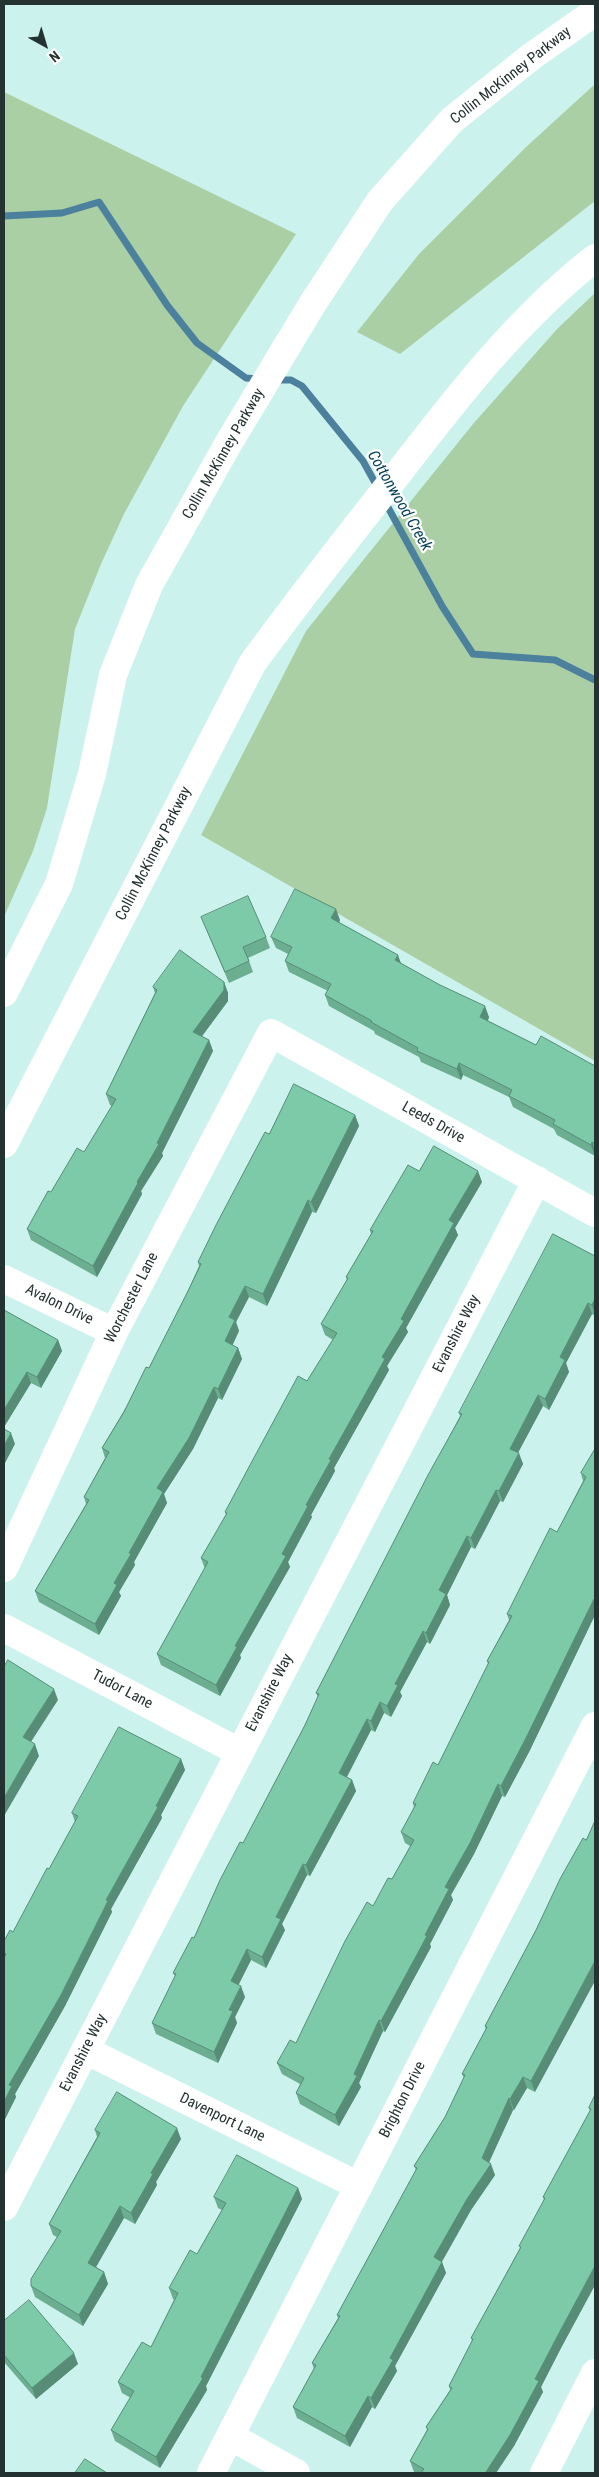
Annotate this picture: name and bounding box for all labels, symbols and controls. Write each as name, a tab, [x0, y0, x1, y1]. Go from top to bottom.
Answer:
north arrow	[20, 20, 70, 70]
street label: Collin McKinney Parkway	[447, 23, 575, 129]
text: N	[46, 48, 63, 66]
street label: Collin McKinney Parkway	[179, 385, 269, 523]
water label: Cottonwood Creek	[362, 447, 436, 555]
street label: Collin McKinney Parkway	[112, 784, 196, 924]
street label: Leeds Drive	[399, 1098, 467, 1148]
street label: Worchester Lane	[101, 1250, 163, 1346]
street label: Avalon Drive	[22, 1281, 96, 1329]
street label: Evanshire Way	[430, 1292, 484, 1376]
street label: Evanshire Way	[243, 1651, 297, 1735]
street label: Tudor Lane	[89, 1667, 155, 1713]
street label: Evanshire Way	[57, 2011, 111, 2095]
street label: Brighton Drive	[376, 2059, 430, 2141]
street label: Davenport Lane	[176, 2090, 268, 2146]

